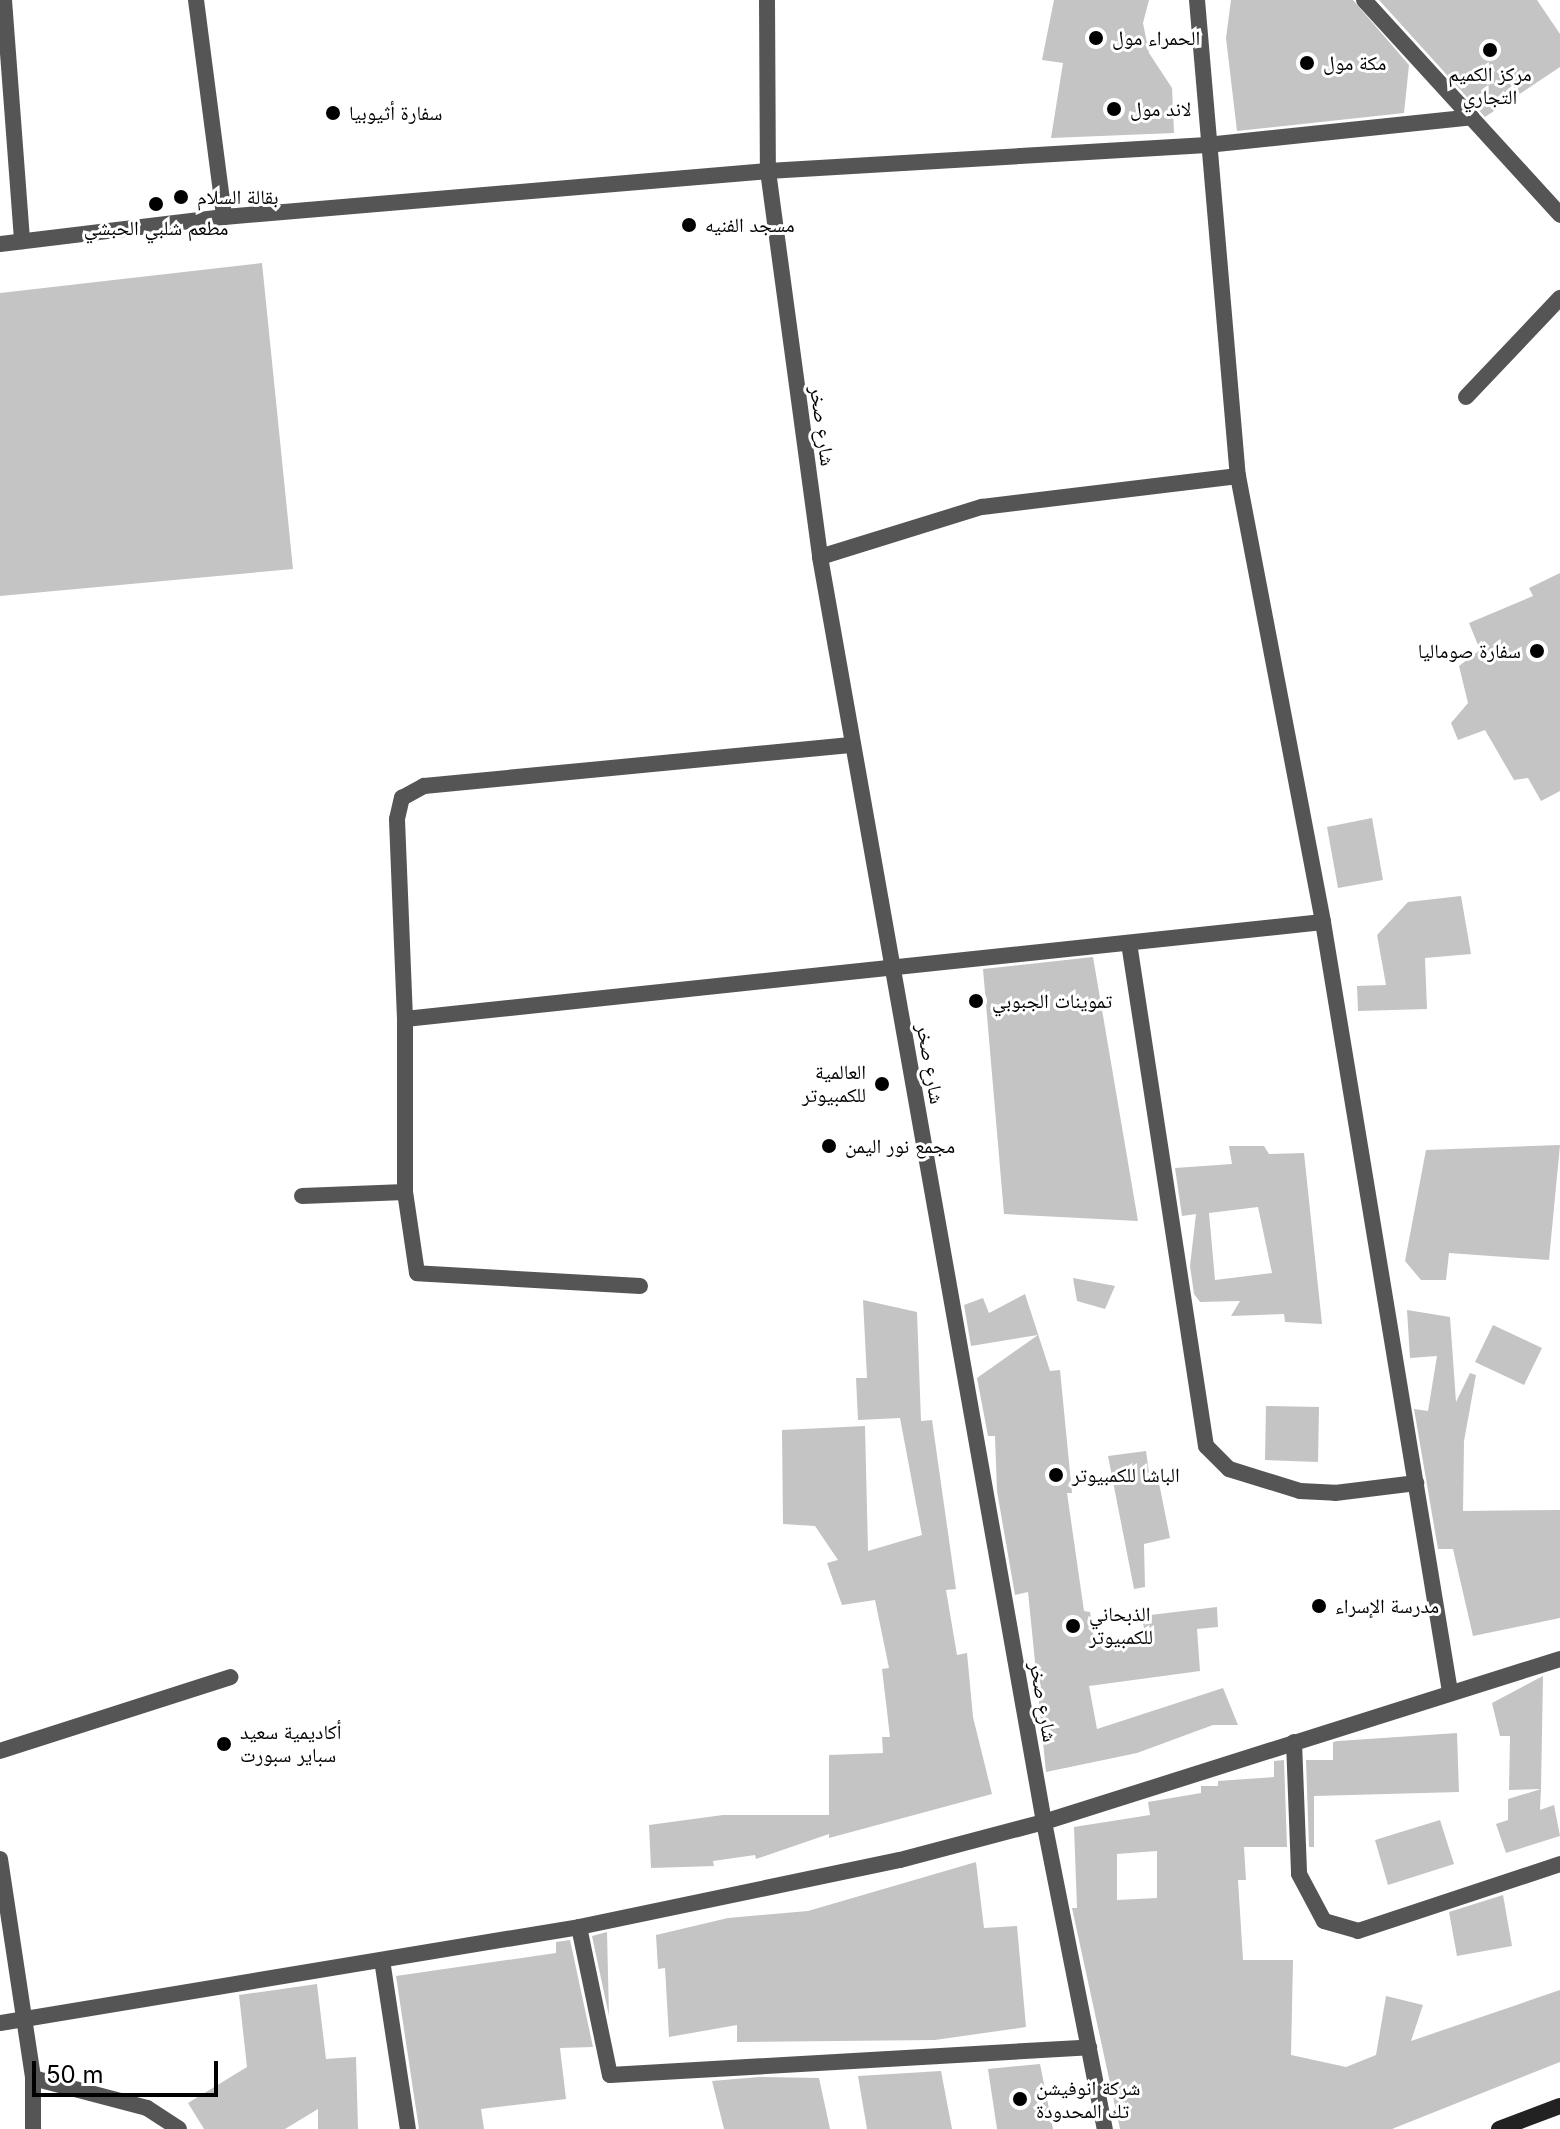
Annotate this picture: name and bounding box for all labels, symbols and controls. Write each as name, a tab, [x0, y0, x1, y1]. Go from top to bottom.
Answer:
place label: الحمراء مول	[1112, 26, 1200, 50]
marker: الحمراء مول	[1087, 29, 1105, 47]
marker: مركز الكميم التجاري	[1481, 41, 1499, 59]
place label: مكة مول	[1323, 51, 1386, 75]
marker: مكة مول	[1298, 54, 1316, 72]
place label: مركز الكميم التجاري	[1448, 62, 1532, 109]
place label: لاند مول	[1130, 97, 1191, 121]
marker: لاند مول	[1105, 100, 1123, 118]
place label: سفارة أثيوبيا	[349, 101, 442, 125]
marker: سفارة أثيوبيا	[324, 104, 342, 122]
place label: بقالة السلام	[197, 185, 278, 209]
marker: بقالة السلام	[172, 188, 190, 206]
marker: مطعم شلبي الحبشي	[147, 195, 165, 213]
place label: مسجد الفنيه	[705, 213, 795, 237]
place label: مطعم شلبي الحبشي	[84, 216, 228, 240]
marker: مسجد الفنيه	[680, 216, 698, 234]
street label: شارع صخر	[804, 384, 840, 468]
place label: سفارة صوماليا	[1418, 639, 1521, 663]
marker: سفارة صوماليا	[1528, 642, 1546, 660]
place label: تموينات الجبوبي	[992, 989, 1112, 1013]
marker: تموينات الجبوبي	[967, 992, 985, 1010]
street label: شارع صخر	[911, 1022, 949, 1106]
place label: العالمية للكمبيوتر	[802, 1060, 866, 1107]
marker: العالمية للكمبيوتر	[873, 1075, 891, 1093]
place label: مجمع نور اليمن	[845, 1134, 955, 1158]
marker: مجمع نور اليمن	[820, 1137, 838, 1155]
place label: الباشا للكمبيوتر	[1072, 1463, 1180, 1487]
marker: الباشا للكمبيوتر	[1047, 1466, 1065, 1484]
place label: مدرسة الإسراء	[1335, 1594, 1439, 1618]
marker: مدرسة الإسراء	[1310, 1597, 1328, 1615]
place label: الذبحاني للكمبيوتر	[1089, 1602, 1153, 1649]
marker: الذبحاني للكمبيوتر	[1064, 1617, 1082, 1635]
street label: شارع صخر	[1024, 1660, 1062, 1744]
place label: أكاديمية سعيد سباير سبورت	[240, 1720, 342, 1767]
marker: أكاديمية سعيد سباير سبورت	[215, 1735, 233, 1753]
scale bar	[36, 2045, 222, 2095]
text: 50 m	[46, 2060, 104, 2089]
place label: شركة انوفيشن تك المحدودة	[1036, 2076, 1140, 2123]
marker: شركة انوفيشن تك المحدودة	[1011, 2090, 1029, 2108]

